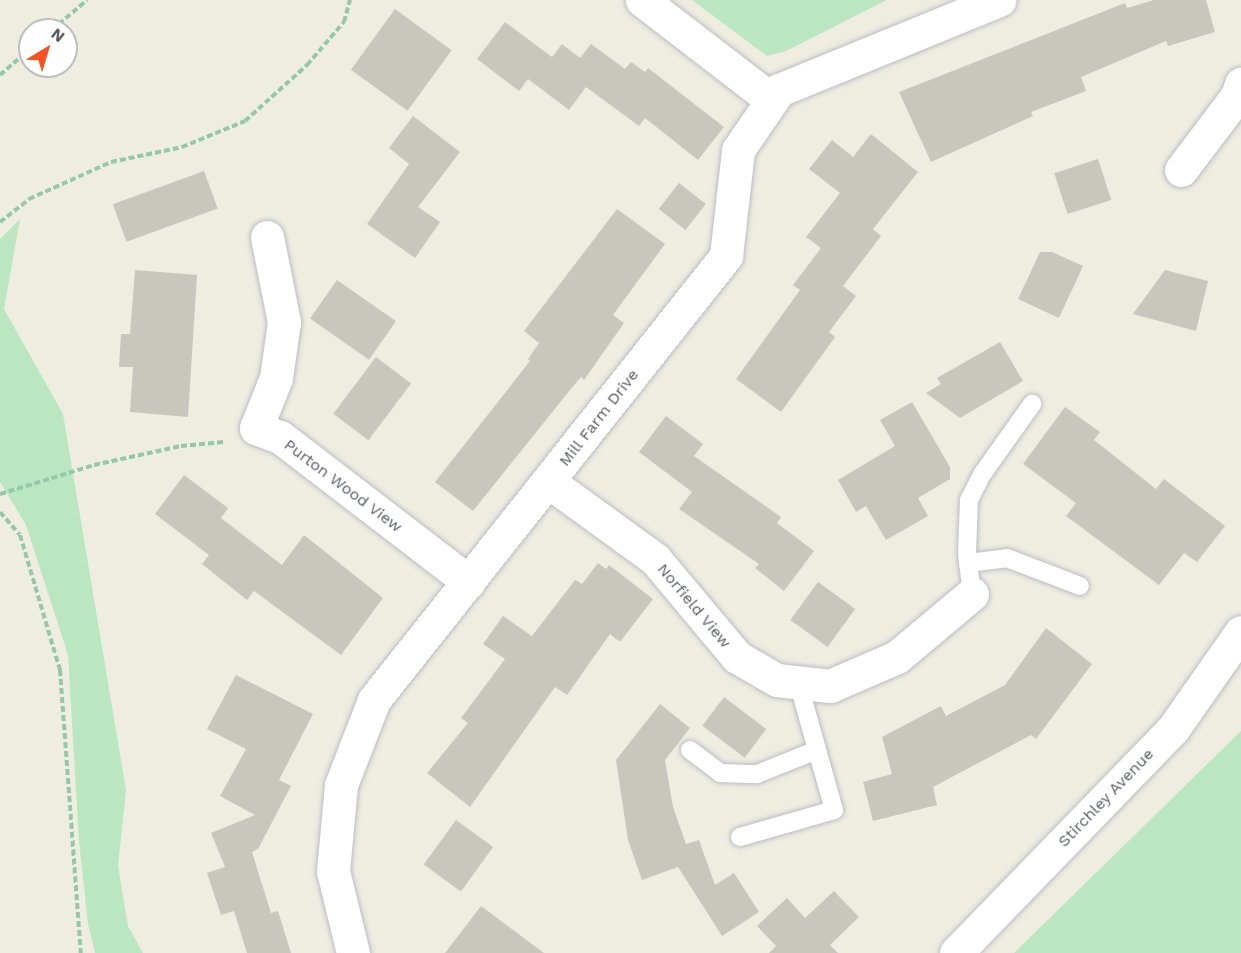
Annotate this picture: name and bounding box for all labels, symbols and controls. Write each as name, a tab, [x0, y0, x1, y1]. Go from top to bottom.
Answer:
north arrow	[18, 18, 78, 78]
text: N	[48, 24, 69, 46]
street label: Mill Farm Drive	[555, 366, 643, 470]
street label: Purton Wood View	[280, 435, 406, 537]
street label: Norfield View	[653, 560, 735, 652]
street label: Stirchley Avenue	[1054, 744, 1158, 852]

